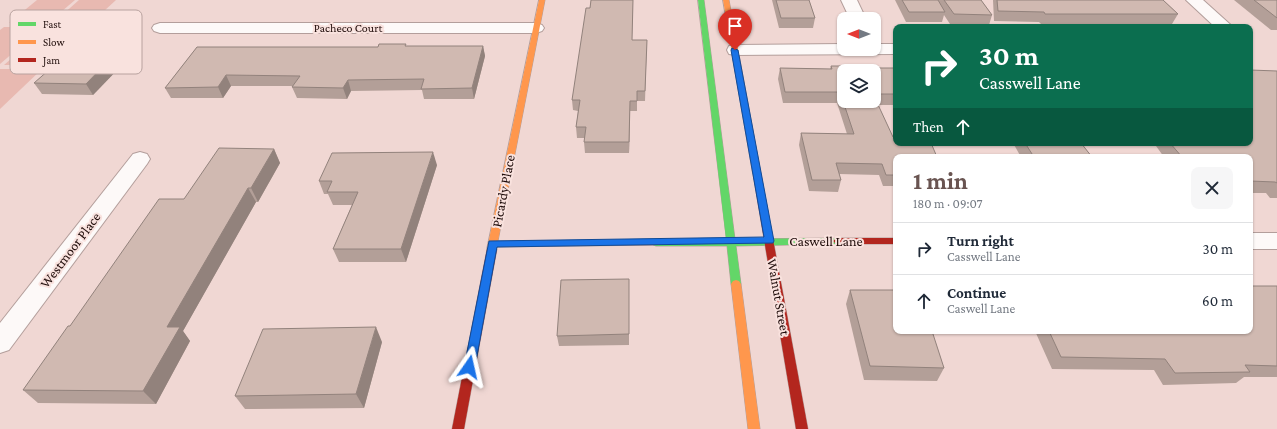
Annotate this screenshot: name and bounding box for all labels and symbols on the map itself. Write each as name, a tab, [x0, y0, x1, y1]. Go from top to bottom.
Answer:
pin	[718, 9, 752, 50]
legend	[10, 10, 142, 74]
north arrow	[837, 12, 881, 56]
text: Fast	[43, 18, 62, 30]
street label: Pacheco Court	[314, 21, 383, 35]
text: Slow	[43, 36, 65, 48]
text: Jam	[42, 54, 60, 67]
street label: Picardy Place	[488, 154, 518, 228]
street label: Westmoor Place	[36, 209, 104, 291]
street label: Caswell Lane	[789, 233, 863, 249]
street label: Walnut Street	[764, 258, 794, 337]
position arrow	[448, 346, 490, 388]

